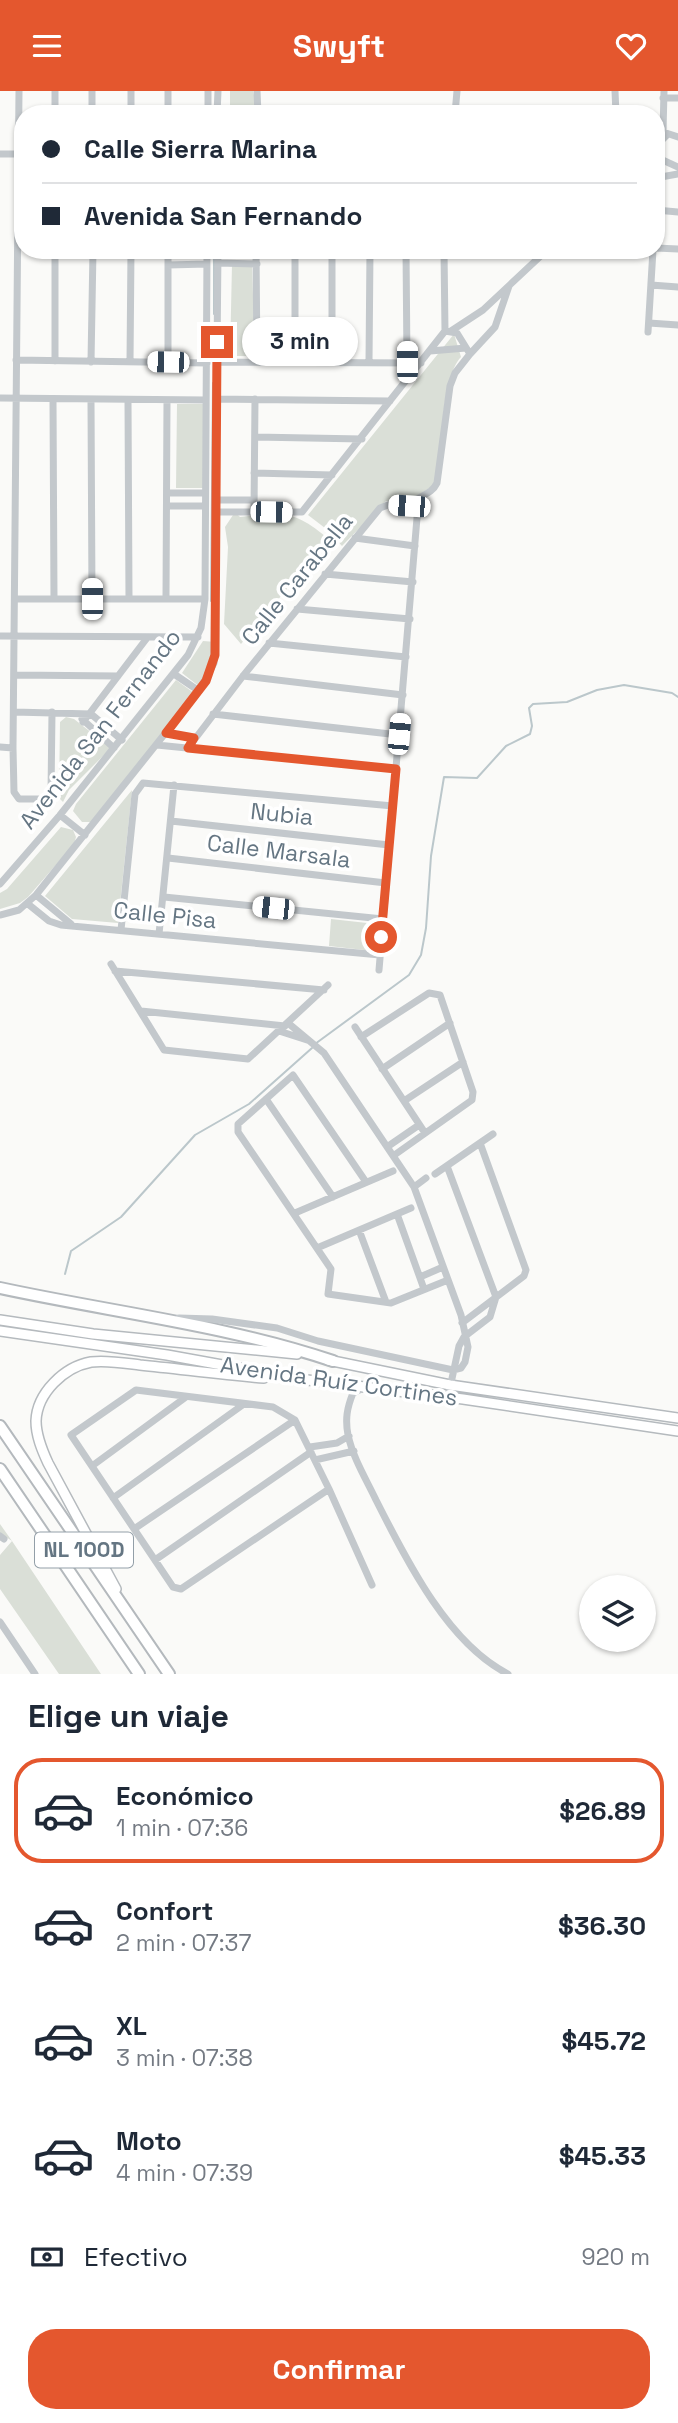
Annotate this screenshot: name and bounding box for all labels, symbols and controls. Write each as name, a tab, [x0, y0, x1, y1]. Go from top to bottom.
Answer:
text: Swyft	[293, 26, 385, 66]
icon: menu	[28, 27, 66, 65]
icon: heart	[612, 27, 650, 65]
text: Calle Sierra Marina	[84, 132, 317, 166]
text: Avenida San Fernando	[84, 199, 362, 233]
callout: 3 min	[242, 317, 357, 367]
route end	[201, 326, 233, 358]
text: 3 min	[270, 326, 330, 356]
car	[397, 341, 418, 383]
car	[147, 351, 190, 373]
car	[388, 494, 431, 518]
car	[250, 501, 293, 523]
street label: Calle Carabella	[235, 507, 359, 651]
car	[82, 578, 103, 620]
street label: Avenida San Fernando	[13, 623, 187, 835]
car	[387, 712, 412, 756]
street label: Nubia	[249, 796, 315, 832]
street label: Calle Marsala	[205, 827, 353, 875]
street label: Calle Pisa	[112, 895, 218, 935]
car	[252, 895, 295, 921]
route start	[365, 921, 397, 953]
street label: Avenida Ruíz Cortines	[219, 1350, 459, 1412]
road number: NL 100D	[35, 1533, 133, 1567]
map controls	[579, 1575, 656, 1652]
button: layers	[579, 1575, 656, 1652]
text: Elige un viaje	[28, 1696, 229, 1736]
icon: car	[32, 1779, 95, 1842]
text: Económico	[116, 1779, 254, 1813]
text: $26.89	[559, 1794, 646, 1828]
text: 1 min · 07:36	[116, 1813, 248, 1843]
icon: car	[32, 1894, 95, 1957]
text: Confort	[116, 1894, 213, 1928]
text: $36.30	[558, 1909, 646, 1943]
text: 2 min · 07:37	[116, 1928, 251, 1958]
icon: car	[32, 2009, 95, 2072]
text: XL	[116, 2009, 147, 2043]
text: $45.72	[561, 2024, 646, 2058]
text: 3 min · 07:38	[116, 2043, 253, 2073]
icon: car	[32, 2124, 95, 2187]
text: Moto	[116, 2124, 182, 2158]
text: $45.33	[559, 2139, 646, 2173]
text: 4 min · 07:39	[116, 2158, 253, 2188]
icon: cash	[28, 2238, 66, 2276]
text: Efectivo	[84, 2240, 188, 2274]
text: 920 m	[582, 2242, 650, 2272]
button: Confirmar	[28, 2329, 650, 2409]

